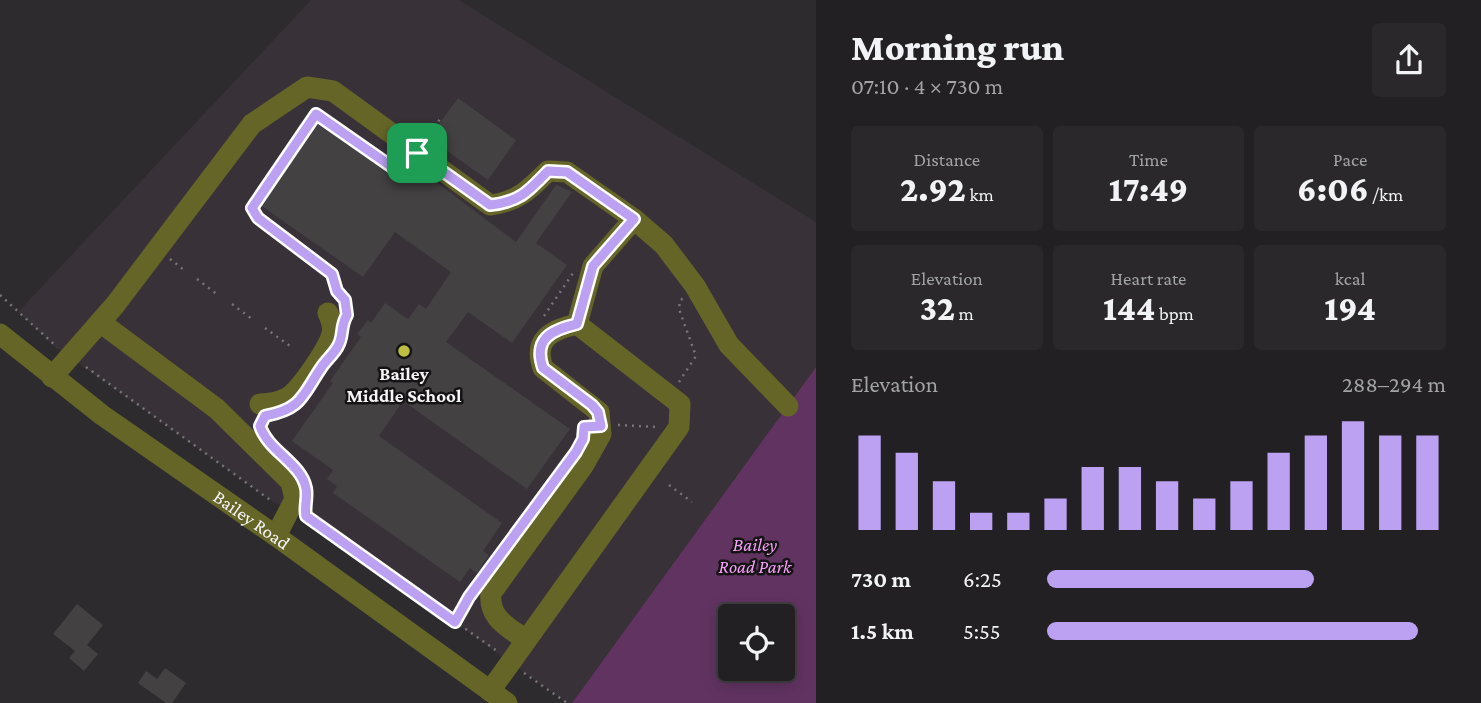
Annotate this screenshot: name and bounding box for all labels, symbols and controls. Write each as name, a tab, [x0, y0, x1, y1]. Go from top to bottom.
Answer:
button: share	[1372, 23, 1446, 97]
text: Morning run	[851, 26, 1064, 68]
text: 07:10 · 4 × 730 m	[851, 73, 1003, 99]
pin	[387, 123, 447, 183]
icon: arrive	[398, 134, 436, 172]
text: Distance	[914, 149, 980, 170]
text: Time	[1129, 149, 1168, 170]
text: Pace	[1333, 149, 1367, 170]
text: 2.92	[900, 170, 966, 209]
text: 17:49	[1109, 170, 1188, 209]
text: 6:06	[1297, 170, 1369, 209]
text: km	[966, 184, 994, 205]
text: /km	[1369, 184, 1403, 205]
text: Elevation	[911, 268, 983, 289]
text: Heart rate	[1111, 268, 1186, 289]
text: kcal	[1335, 268, 1365, 289]
text: 32	[920, 289, 955, 328]
text: 144	[1103, 289, 1155, 328]
text: 194	[1324, 289, 1376, 328]
text: m	[955, 303, 974, 324]
text: bpm	[1155, 303, 1194, 324]
marker: Bailey Middle School	[396, 343, 412, 359]
place label: Bailey Middle School	[347, 363, 462, 406]
text: Elevation	[851, 371, 938, 397]
text: 288–294 m	[1342, 371, 1446, 397]
street label: Bailey Road	[209, 486, 294, 554]
park label: Bailey Road Park	[719, 534, 792, 577]
text: 730 m	[851, 566, 911, 592]
text: 6:25	[963, 566, 1002, 592]
map controls	[718, 604, 795, 681]
button: locate	[718, 604, 795, 681]
text: 1.5 km	[851, 618, 914, 644]
text: 5:55	[963, 618, 1001, 644]

